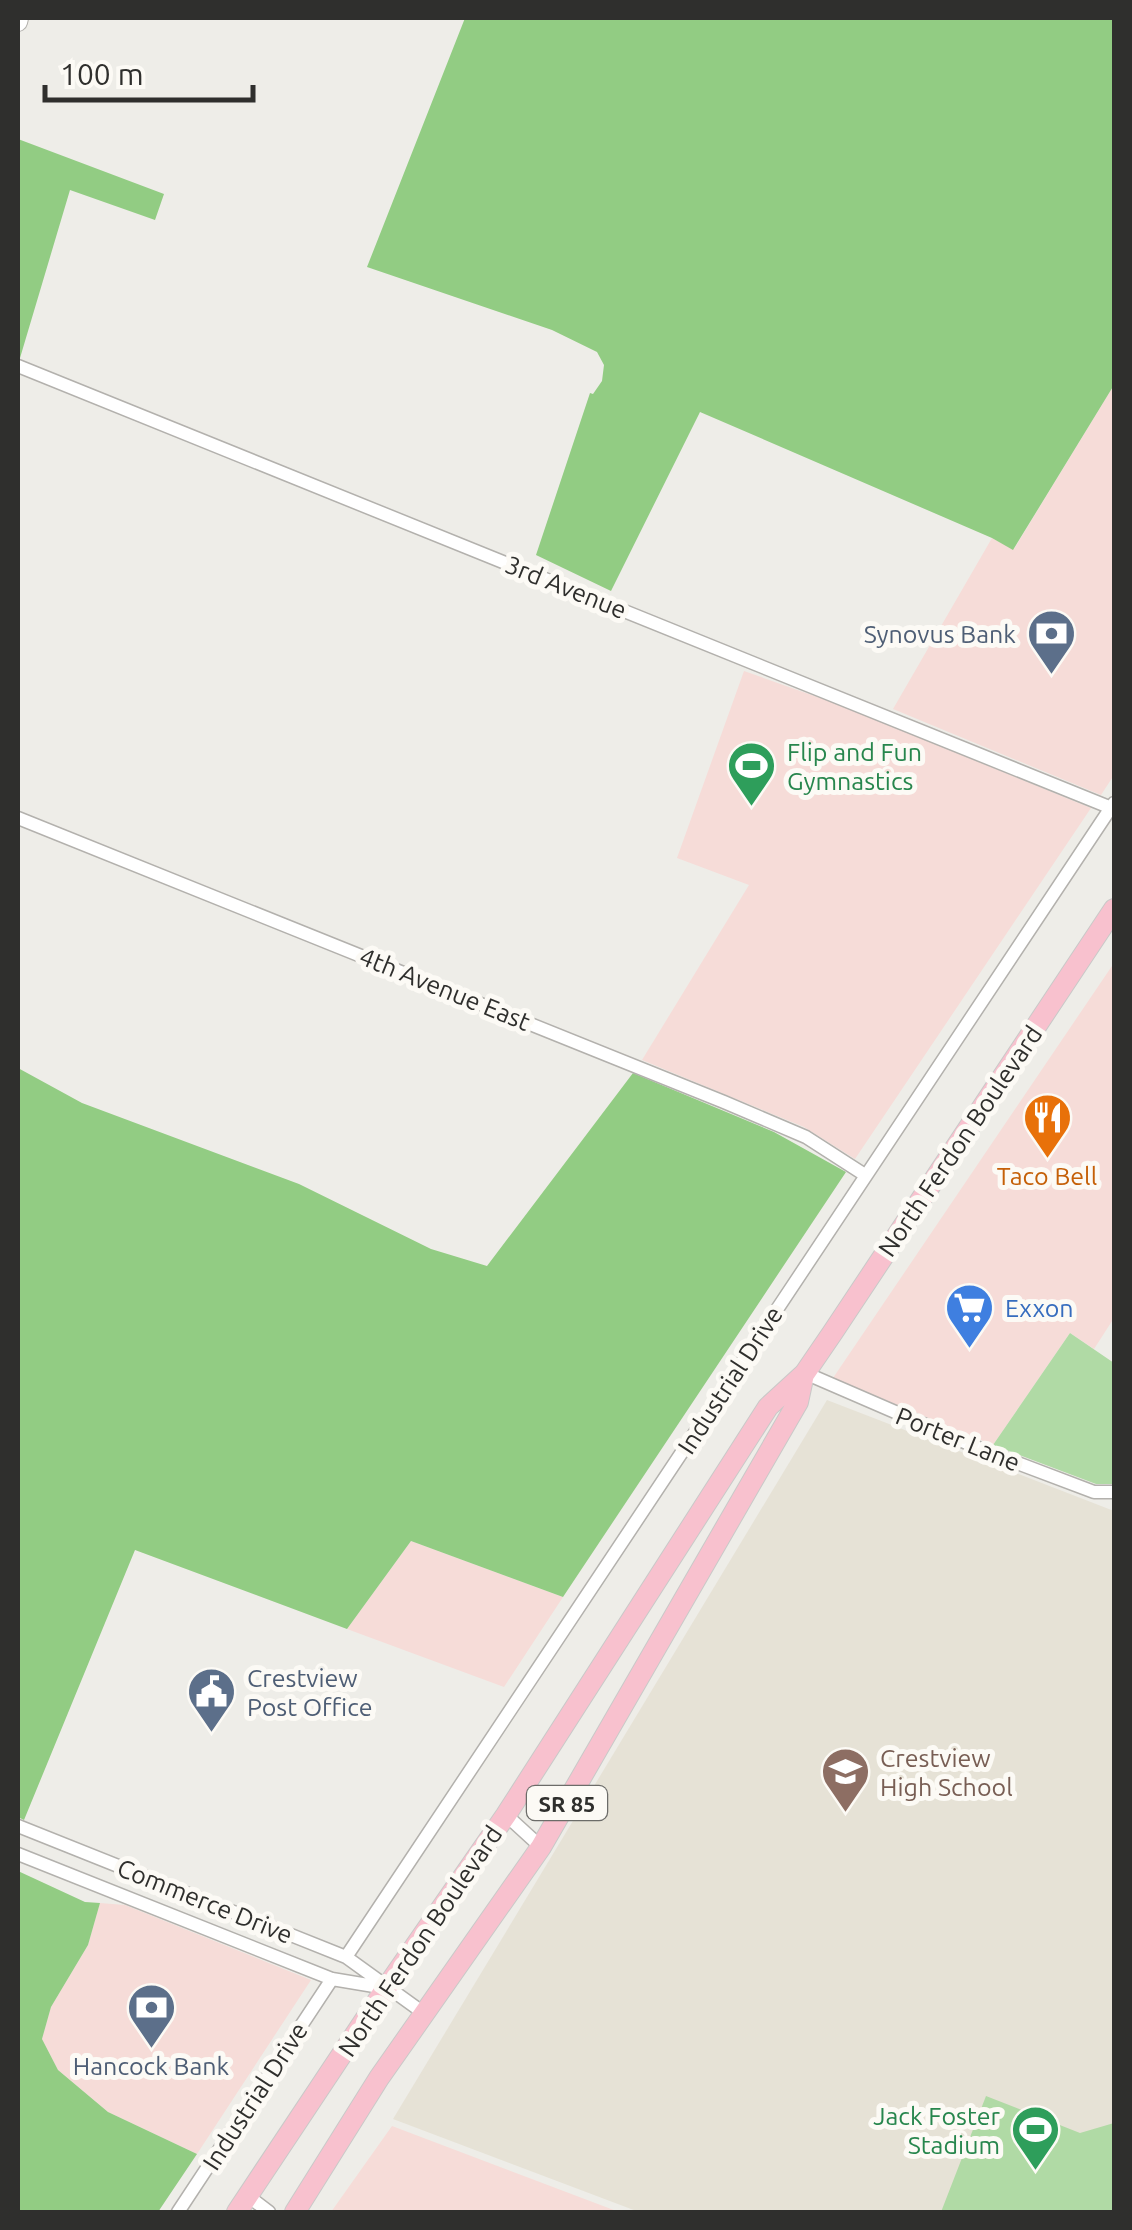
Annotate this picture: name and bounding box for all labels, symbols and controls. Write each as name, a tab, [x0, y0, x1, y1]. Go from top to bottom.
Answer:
scale bar	[45, 40, 252, 102]
text: 100 m	[60, 57, 144, 91]
street label: 3rd Avenue	[501, 550, 631, 624]
bank icon: Synovus Bank	[1025, 608, 1077, 676]
place label: Synovus Bank	[864, 620, 1016, 648]
place label: Flip and Fun Gymnastics	[787, 738, 922, 795]
sports icon: Flip and Fun Gymnastics	[726, 740, 778, 808]
street label: 4th Avenue East	[356, 942, 535, 1036]
street label: North Ferdon Boulevard	[872, 1021, 1048, 1261]
restaurant icon: Taco Bell	[1021, 1092, 1073, 1160]
place label: Taco Bell	[997, 1162, 1097, 1190]
supermarket icon: Exxon	[944, 1282, 996, 1350]
place label: Exxon	[1005, 1294, 1074, 1322]
street label: Industrial Drive	[672, 1301, 788, 1459]
street label: Porter Lane	[892, 1401, 1024, 1477]
place label: Crestview Post Office	[247, 1664, 373, 1721]
public building icon: Crestview Post Office	[186, 1666, 238, 1734]
place label: Crestview High School	[880, 1744, 1013, 1801]
school or university icon: Crestview High School	[819, 1746, 871, 1814]
road number: SR 85	[527, 1786, 607, 1820]
street label: North Ferdon Boulevard	[332, 1821, 508, 2061]
street label: Commerce Drive	[113, 1853, 297, 1949]
bank icon: Hancock Bank	[125, 1982, 177, 2050]
street label: Industrial Drive	[197, 2017, 313, 2175]
place label: Hancock Bank	[73, 2052, 230, 2080]
place label: Jack Foster Stadium	[873, 2102, 1001, 2159]
sports icon: Jack Foster Stadium	[1009, 2104, 1061, 2172]

